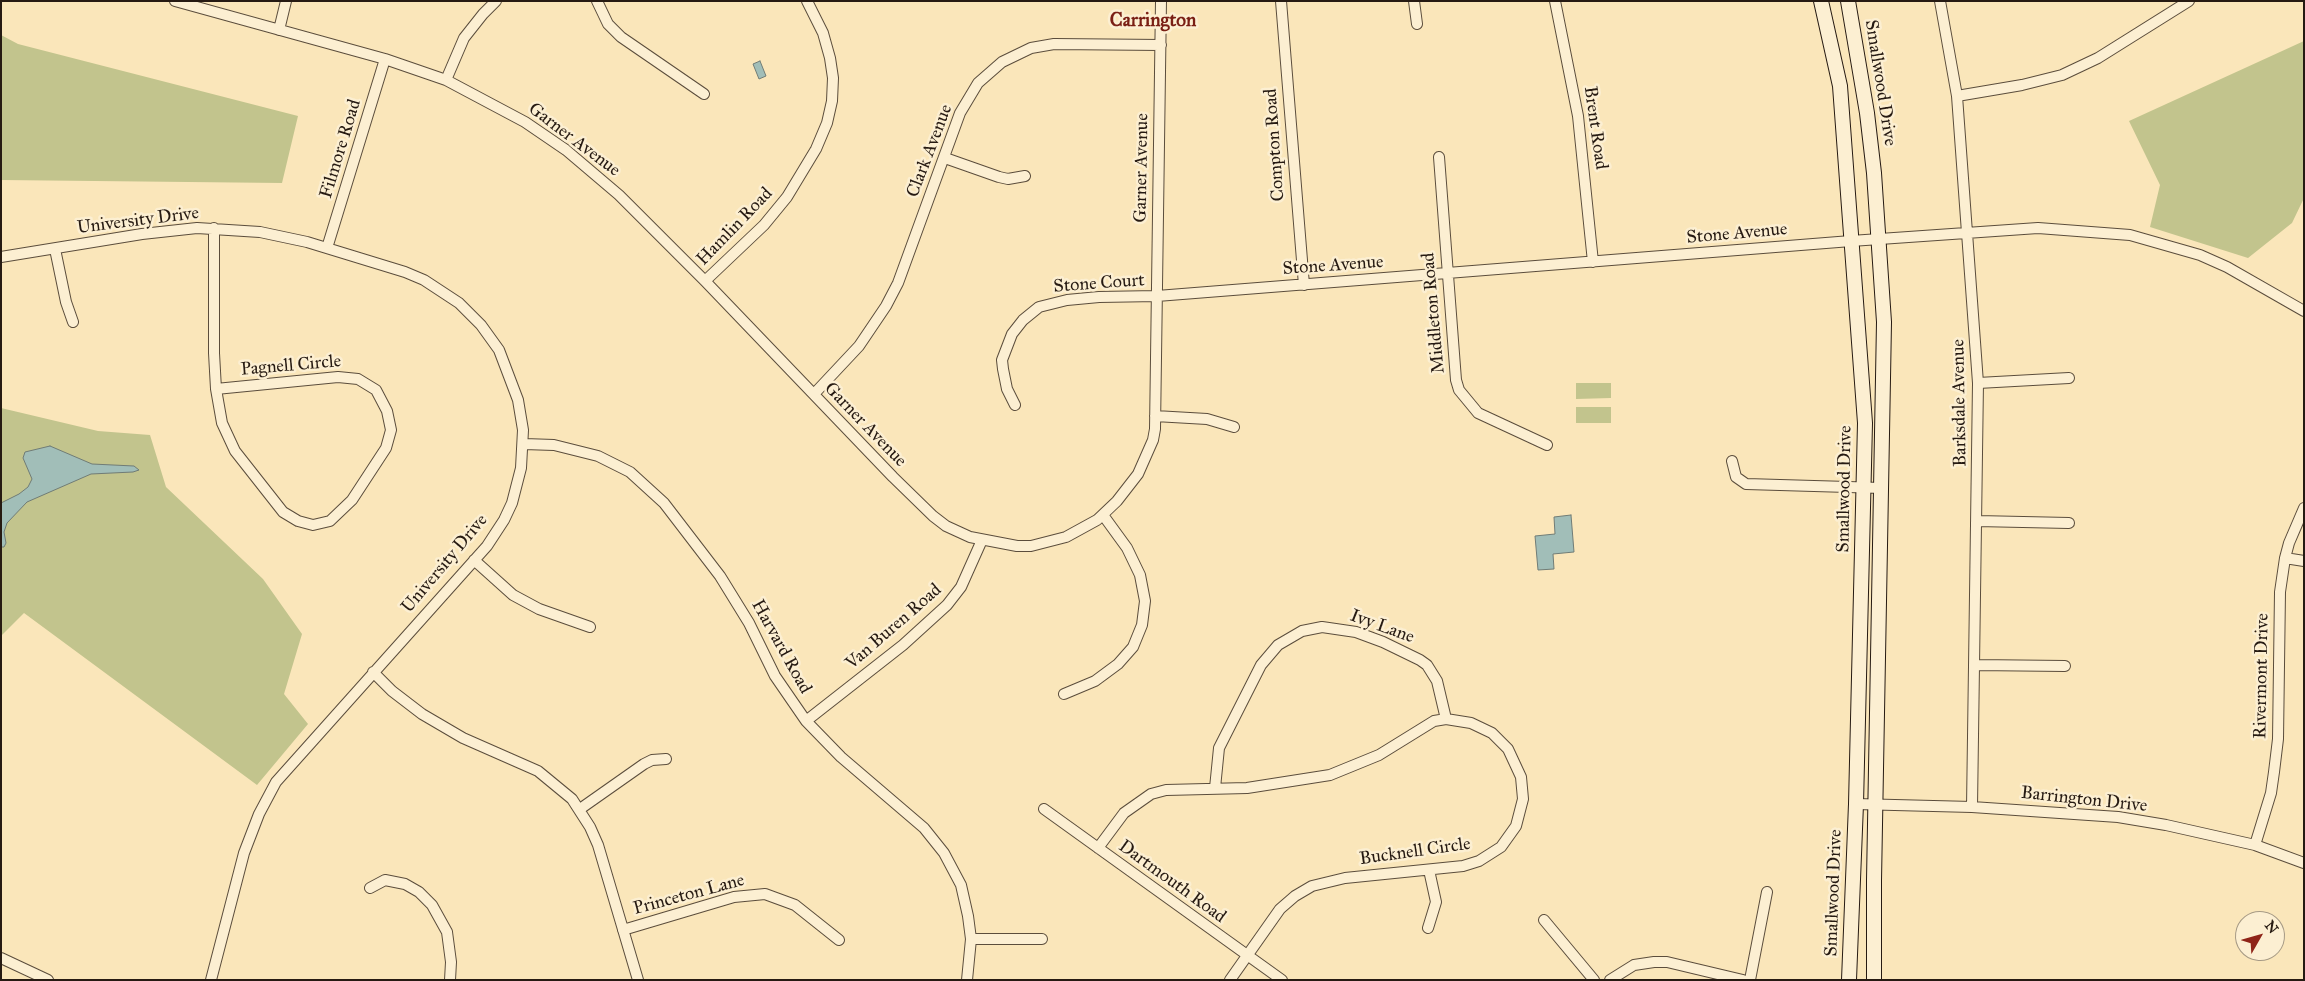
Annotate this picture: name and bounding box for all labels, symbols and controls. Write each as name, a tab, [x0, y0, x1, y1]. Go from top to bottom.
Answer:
district label: Carrington	[1110, 10, 1196, 32]
street label: Smallwood Drive	[1859, 18, 1901, 148]
street label: Brent Road	[1578, 85, 1612, 171]
street label: Compton Road	[1260, 88, 1290, 202]
street label: Filmore Road	[316, 97, 366, 201]
street label: Garner Avenue	[524, 98, 624, 182]
street label: Clark Avenue	[902, 102, 958, 200]
street label: Garner Avenue	[1130, 113, 1154, 223]
street label: Hamlin Road	[692, 183, 778, 271]
street label: University Drive	[76, 203, 200, 239]
street label: Stone Avenue	[1686, 219, 1788, 249]
street label: Stone Avenue	[1282, 252, 1384, 280]
street label: Middleton Road	[1418, 252, 1450, 374]
street label: Stone Court	[1053, 270, 1145, 298]
street label: Barksdale Avenue	[1948, 339, 1972, 467]
street label: Pagnell Circle	[240, 351, 342, 381]
street label: Garner Avenue	[819, 378, 911, 472]
street label: Smallwood Drive	[1833, 425, 1857, 553]
street label: University Drive	[397, 510, 493, 618]
street label: Van Buren Road	[842, 580, 946, 674]
street label: Harvard Road	[746, 596, 816, 698]
street label: Ivy Lane	[1347, 605, 1417, 649]
street label: Rivermont Drive	[2250, 613, 2274, 739]
street label: Barrington Drive	[2020, 783, 2148, 817]
street label: Smallwood Drive	[1821, 829, 1847, 957]
street label: Bucknell Circle	[1358, 834, 1472, 870]
street label: Dartmouth Road	[1114, 836, 1230, 928]
street label: Princeton Lane	[631, 870, 747, 920]
north arrow	[2235, 911, 2285, 961]
text: N	[2261, 917, 2282, 937]

